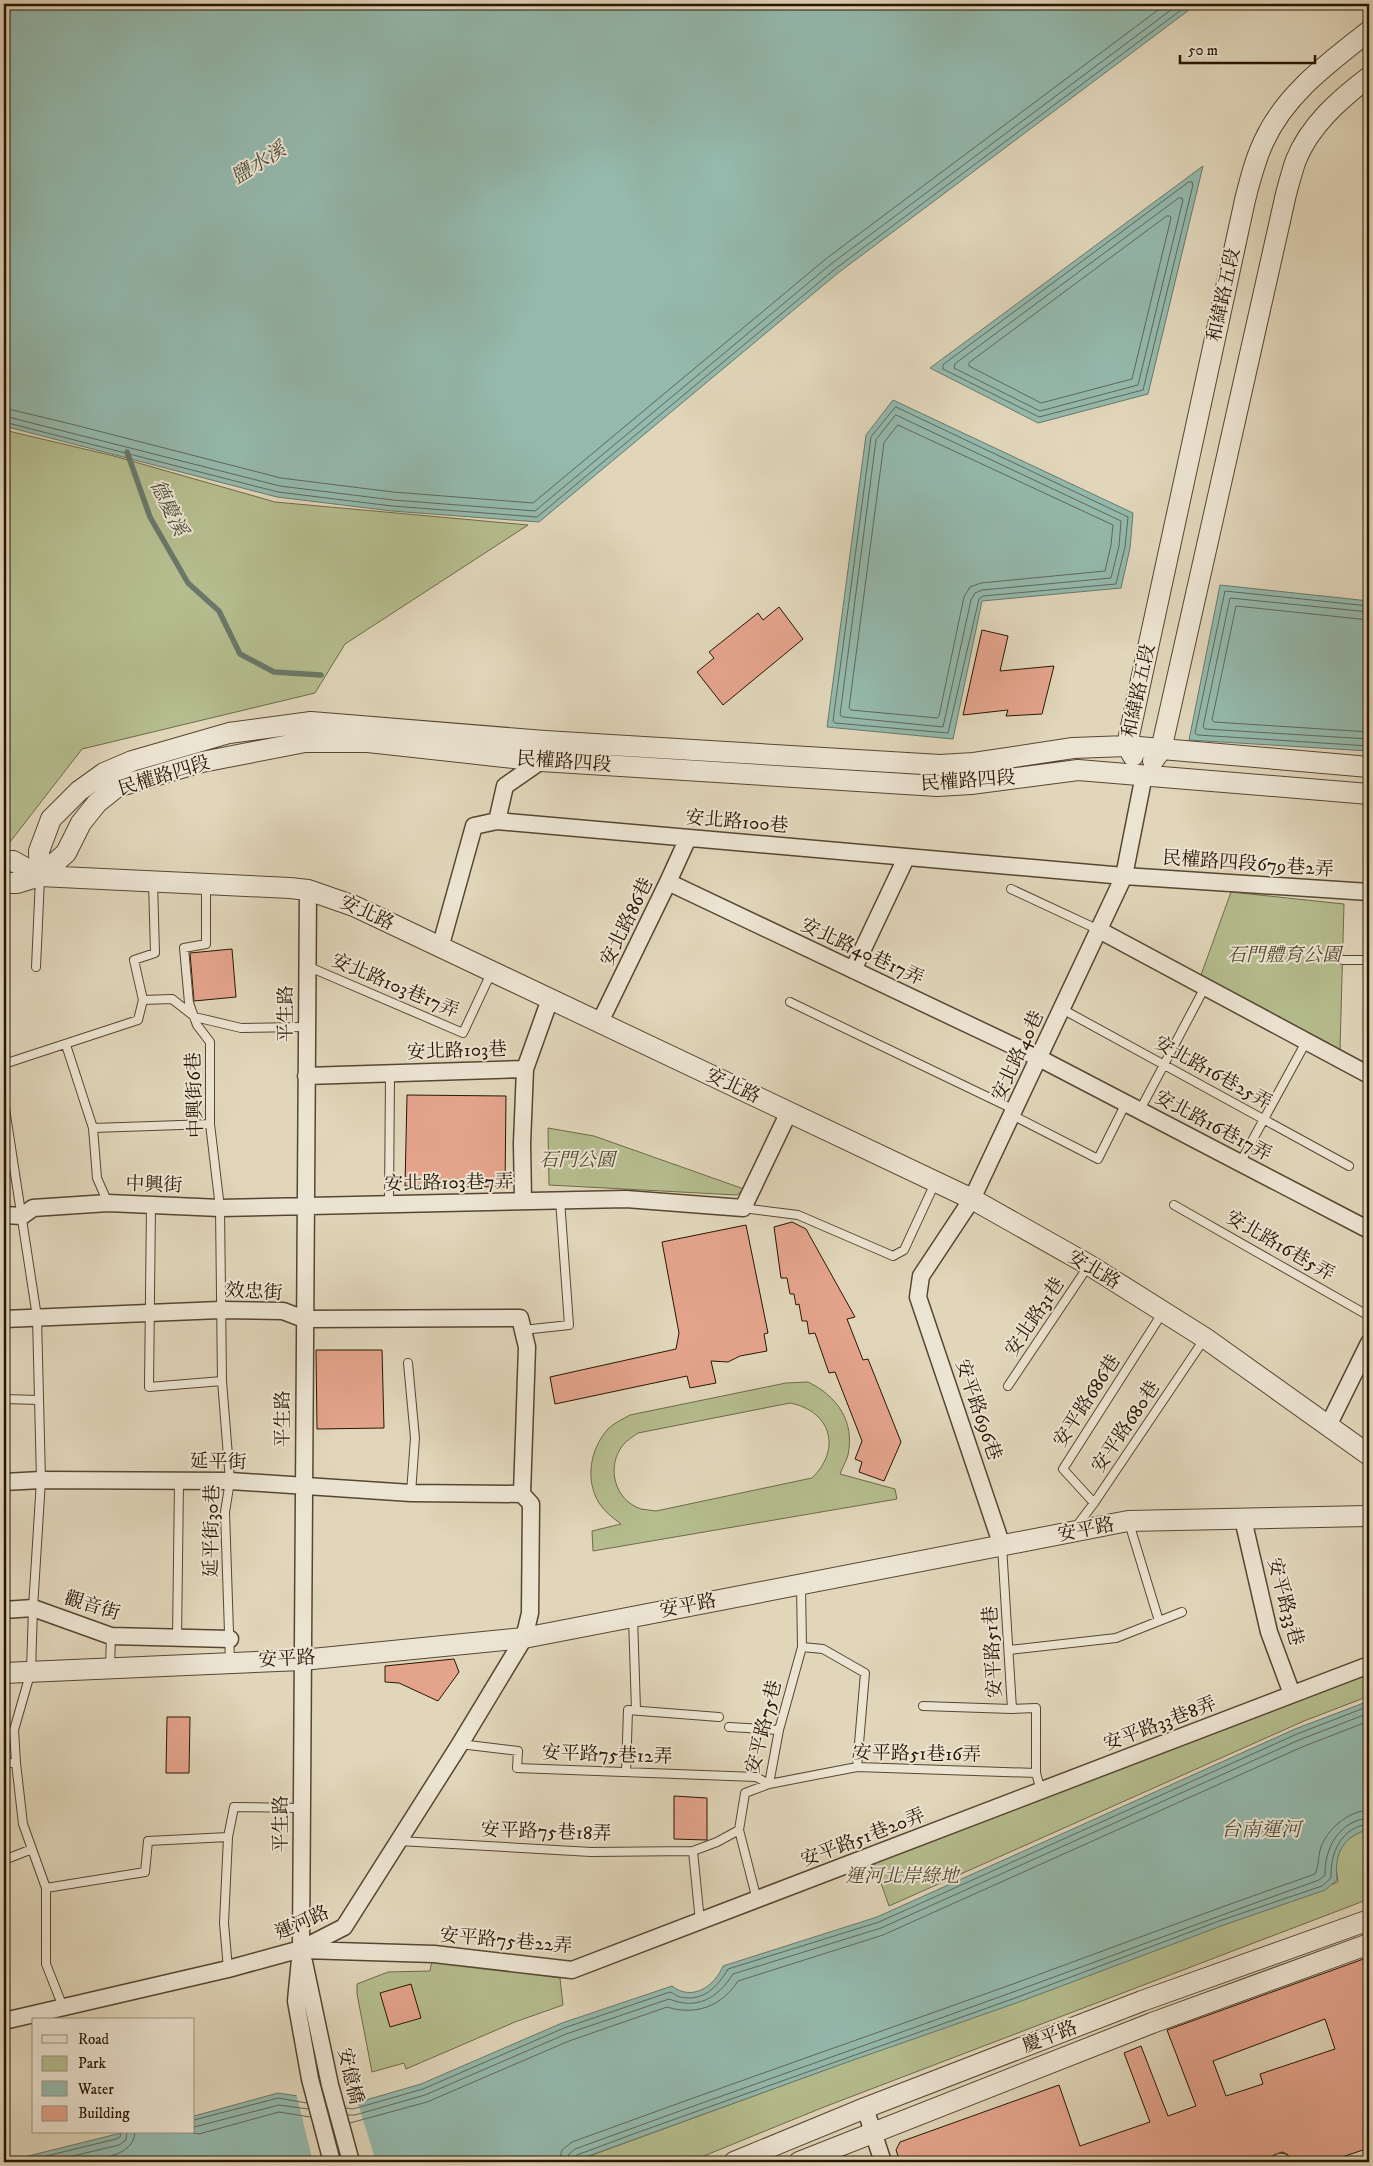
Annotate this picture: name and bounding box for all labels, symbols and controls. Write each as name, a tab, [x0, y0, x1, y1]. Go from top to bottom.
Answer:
scale bar	[1180, 32, 1316, 64]
text: 50 m	[1188, 41, 1218, 60]
water label: 鹽水溪	[227, 136, 293, 190]
street label: 和緯路五段	[1203, 246, 1245, 344]
water label: 德慶溪	[144, 476, 193, 542]
street label: 和緯路五段	[1118, 642, 1160, 740]
street label: 民權路四段	[516, 747, 612, 777]
street label: 民權路四段	[115, 751, 213, 801]
street label: 民權路四段	[920, 766, 1016, 796]
street label: 安北路100巷	[685, 806, 789, 838]
street label: 民權路四段679巷2弄	[1162, 847, 1334, 881]
street label: 安北路86巷	[596, 874, 658, 970]
street label: 安北路	[336, 891, 398, 935]
street label: 安北路40巷17弄	[797, 913, 927, 991]
park label: 石門體育公園	[1227, 944, 1344, 967]
street label: 安北路103巷17弄	[328, 949, 462, 1023]
street label: 平生路	[275, 985, 298, 1043]
street label: 安北路40巷	[987, 1007, 1049, 1105]
street label: 安北路16巷25弄	[1150, 1031, 1276, 1115]
street label: 安北路103巷	[407, 1038, 507, 1064]
street label: 中興街6巷	[182, 1052, 208, 1138]
street label: 安北路	[702, 1064, 764, 1108]
street label: 安北路16巷17弄	[1151, 1086, 1275, 1166]
park label: 石門公園	[539, 1149, 618, 1172]
street label: 安北路103巷7弄	[384, 1170, 514, 1196]
street label: 中興街	[125, 1173, 183, 1197]
street label: 安北路16巷5弄	[1222, 1206, 1338, 1286]
street label: 安北路	[1064, 1245, 1124, 1295]
street label: 安北路31巷	[1000, 1273, 1070, 1361]
street label: 效忠街	[225, 1279, 283, 1305]
street label: 安平路686巷	[1049, 1351, 1125, 1451]
street label: 安平路696巷	[950, 1356, 1006, 1464]
street label: 安平路680巷	[1087, 1377, 1165, 1477]
street label: 平生路	[272, 1390, 295, 1448]
street label: 延平街	[189, 1450, 247, 1474]
street label: 延平街30巷	[200, 1484, 224, 1578]
street label: 安平路	[1056, 1513, 1116, 1547]
street label: 安平路33巷	[1262, 1555, 1308, 1649]
street label: 觀音街	[61, 1587, 123, 1625]
street label: 安平路	[658, 1589, 718, 1623]
street label: 安平路51巷	[979, 1605, 1007, 1699]
street label: 安平路	[258, 1646, 316, 1672]
street label: 安平路75巷	[741, 1678, 787, 1776]
street label: 安平路33巷8弄	[1100, 1692, 1220, 1756]
street label: 安平路75巷12弄	[541, 1741, 673, 1769]
street label: 安平路51巷16弄	[853, 1741, 981, 1767]
street label: 平生路	[270, 1795, 293, 1853]
street label: 安平路51巷20弄	[798, 1804, 928, 1872]
street label: 安平路75巷18弄	[480, 1818, 612, 1846]
water label: 台南運河	[1221, 1818, 1304, 1843]
park label: 運河北岸綠地	[845, 1865, 961, 1888]
street label: 運河路	[271, 1901, 333, 1945]
street label: 安平路75巷22弄	[439, 1924, 573, 1958]
street label: 慶平路	[1019, 2016, 1081, 2058]
legend	[32, 2018, 195, 2134]
text: Road	[78, 2030, 110, 2049]
street label: 安億橋	[332, 2046, 368, 2106]
text: Park	[78, 2054, 107, 2073]
text: Water	[77, 2080, 114, 2099]
text: Building	[78, 2104, 130, 2123]

